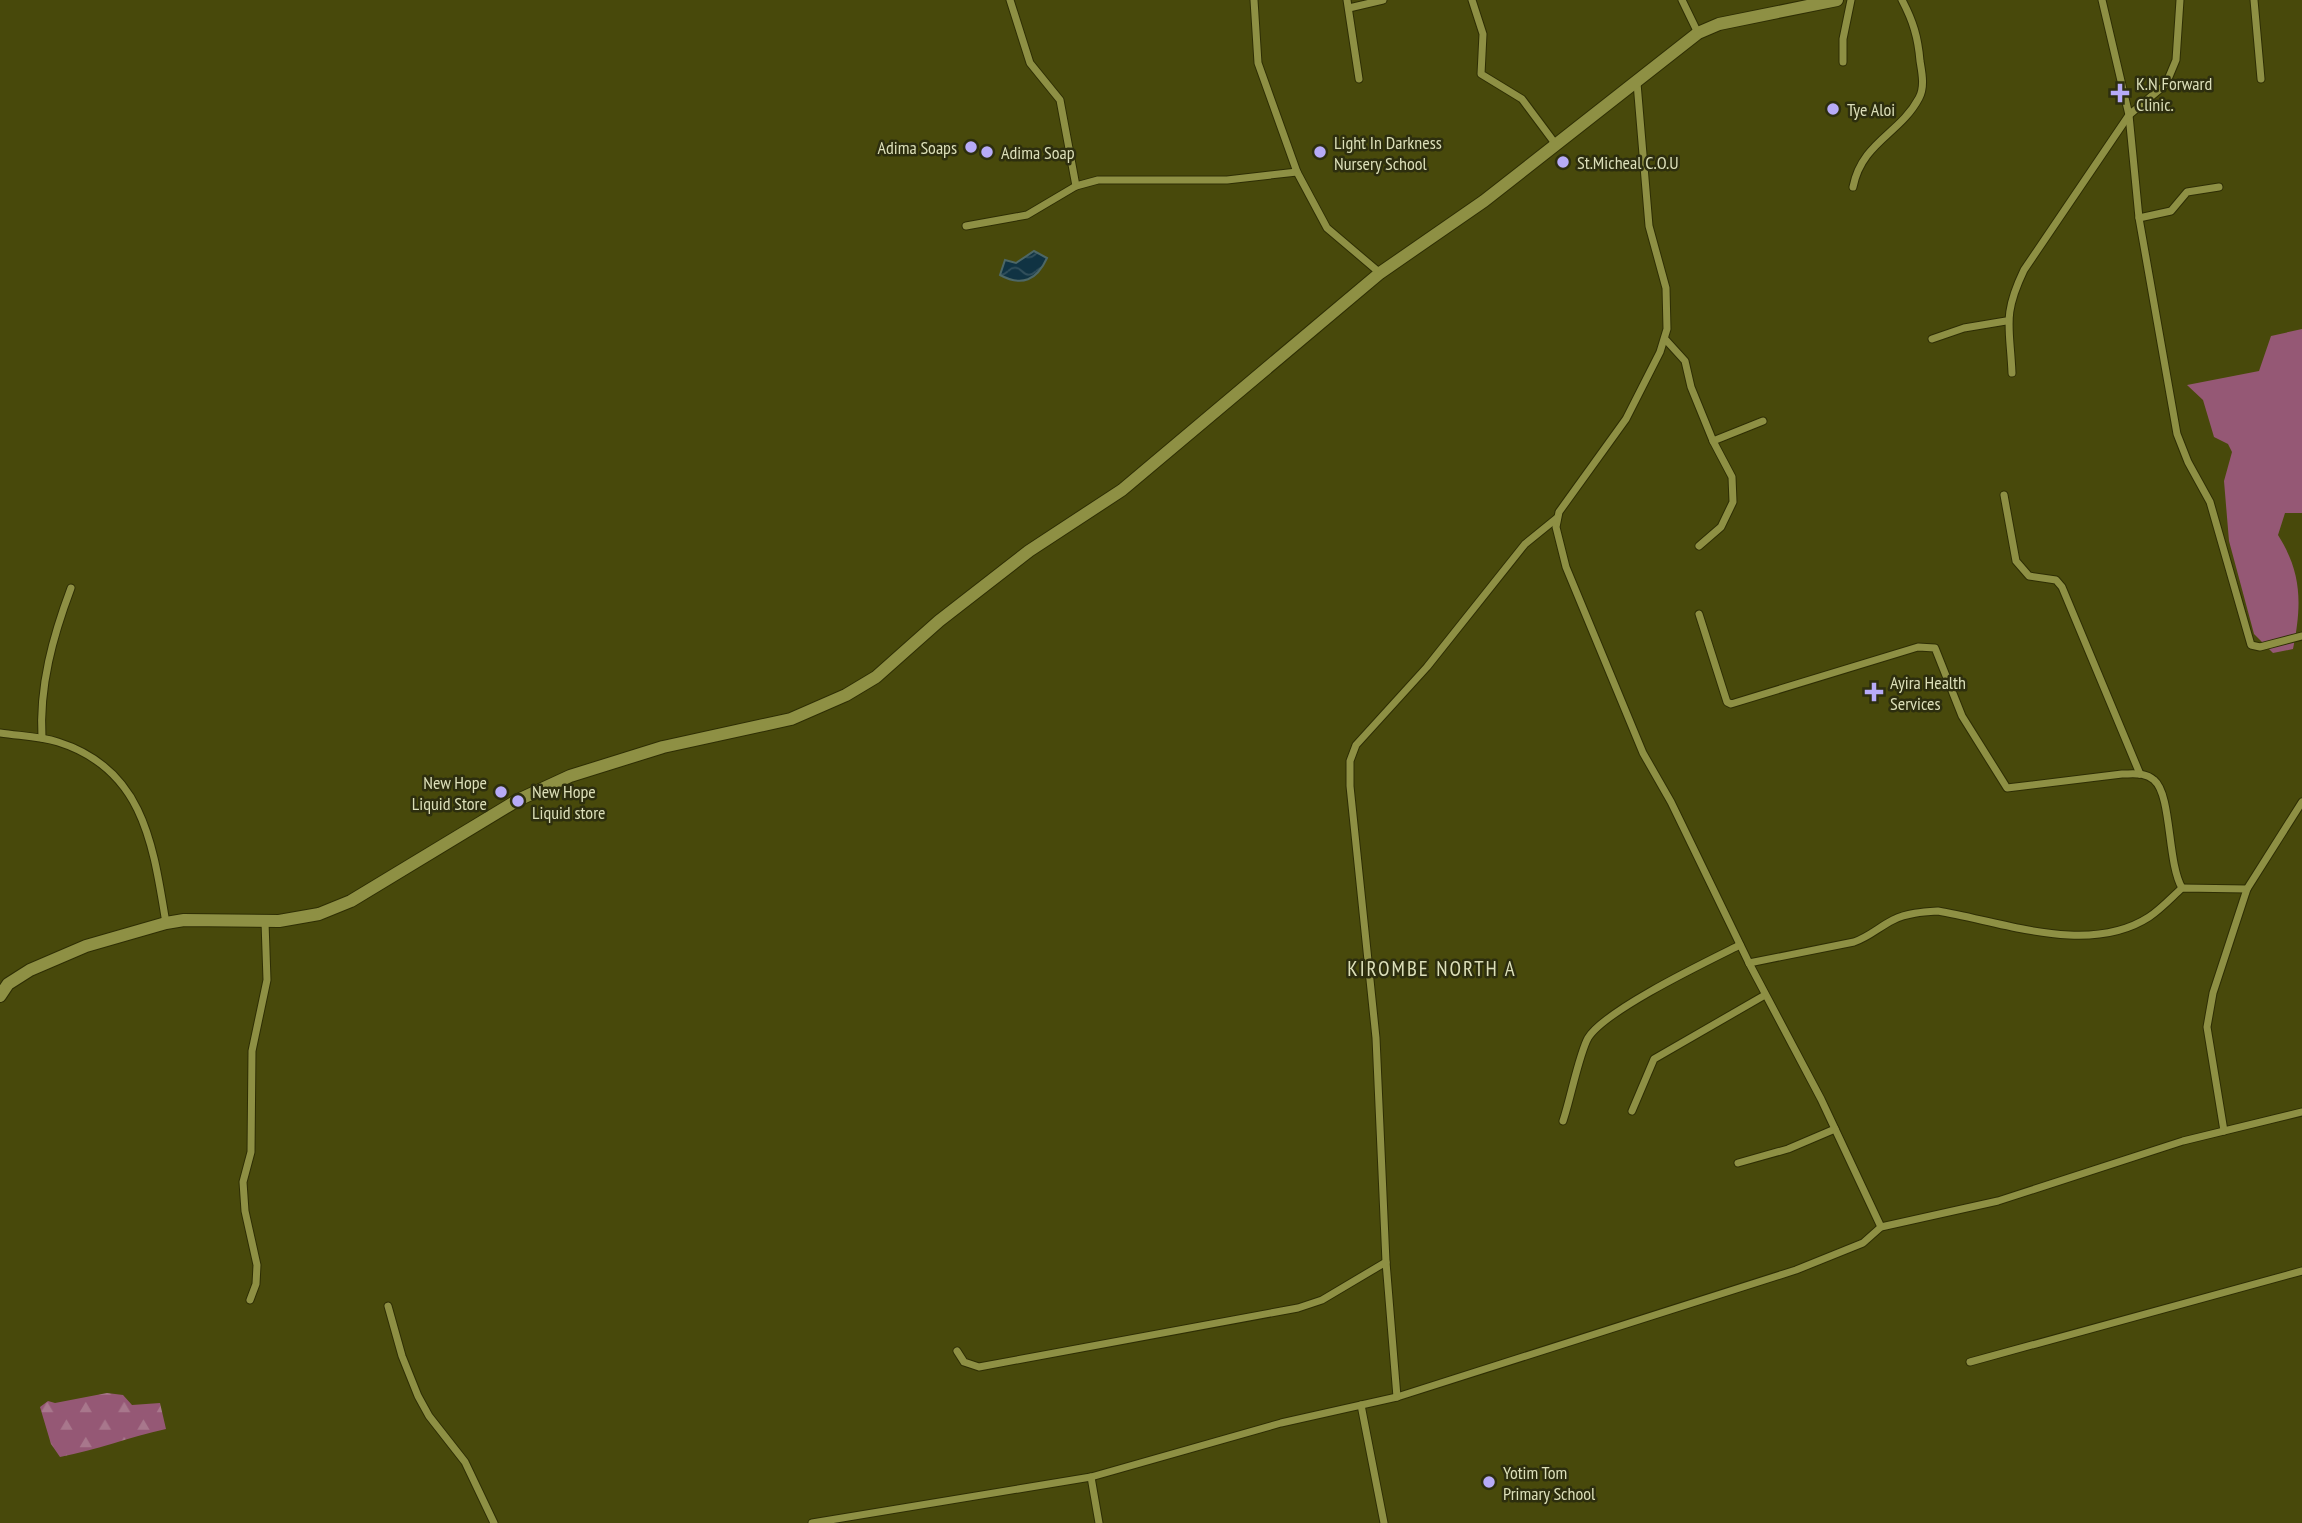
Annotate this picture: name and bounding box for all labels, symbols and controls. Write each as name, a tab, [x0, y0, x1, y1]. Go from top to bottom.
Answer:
place label: K.N Forward Clinic.	[2136, 72, 2212, 116]
marker: K.N Forward Clinic.	[2110, 83, 2130, 103]
place label: Tye Aloi	[1847, 98, 1895, 121]
marker: Tye Aloi	[1825, 101, 1841, 117]
place label: Light In Darkness Nursery School	[1334, 131, 1442, 175]
place label: Adima Soaps	[877, 136, 957, 159]
marker: Adima Soaps	[963, 139, 979, 155]
place label: Adima Soap	[1001, 141, 1075, 164]
marker: Adima Soap	[979, 144, 995, 160]
marker: Light In Darkness Nursery School	[1312, 144, 1328, 160]
place label: St.Micheal C.O.U	[1577, 151, 1679, 174]
marker: St.Micheal C.O.U	[1555, 154, 1571, 170]
place label: Ayira Health Services	[1890, 671, 1966, 715]
marker: Ayira Health Services	[1864, 682, 1884, 702]
place label: New Hope Liquid Store	[412, 771, 487, 815]
place label: New Hope Liquid store	[532, 780, 606, 824]
marker: New Hope Liquid Store	[493, 784, 509, 800]
marker: New Hope Liquid store	[510, 793, 526, 809]
district label: KIROMBE NORTH A	[1347, 955, 1517, 982]
place label: Yotim Tom Primary School	[1503, 1461, 1596, 1505]
marker: Yotim Tom Primary School	[1481, 1474, 1497, 1490]

